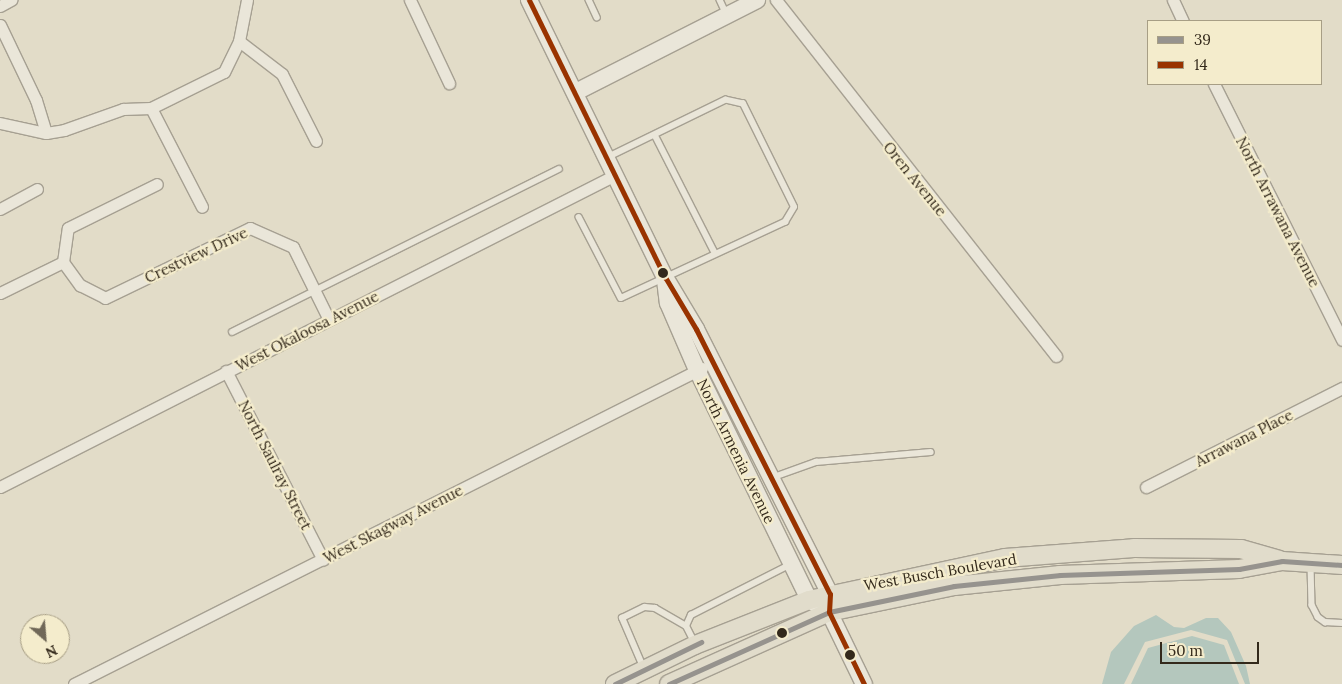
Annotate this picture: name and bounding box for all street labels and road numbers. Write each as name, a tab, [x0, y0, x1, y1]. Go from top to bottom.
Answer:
street label: North Arrawana Avenue	[1232, 134, 1324, 290]
street label: Oren Avenue	[880, 138, 950, 220]
street label: Crestview Drive	[142, 223, 250, 287]
street label: West Okaloosa Avenue	[233, 287, 381, 375]
street label: North Armenia Avenue	[693, 376, 779, 526]
street label: North Saulray Street	[235, 397, 315, 533]
street label: Arrawana Place	[1192, 406, 1296, 470]
street label: West Skagway Avenue	[320, 481, 466, 567]
street label: West Busch Boulevard	[862, 550, 1018, 594]

